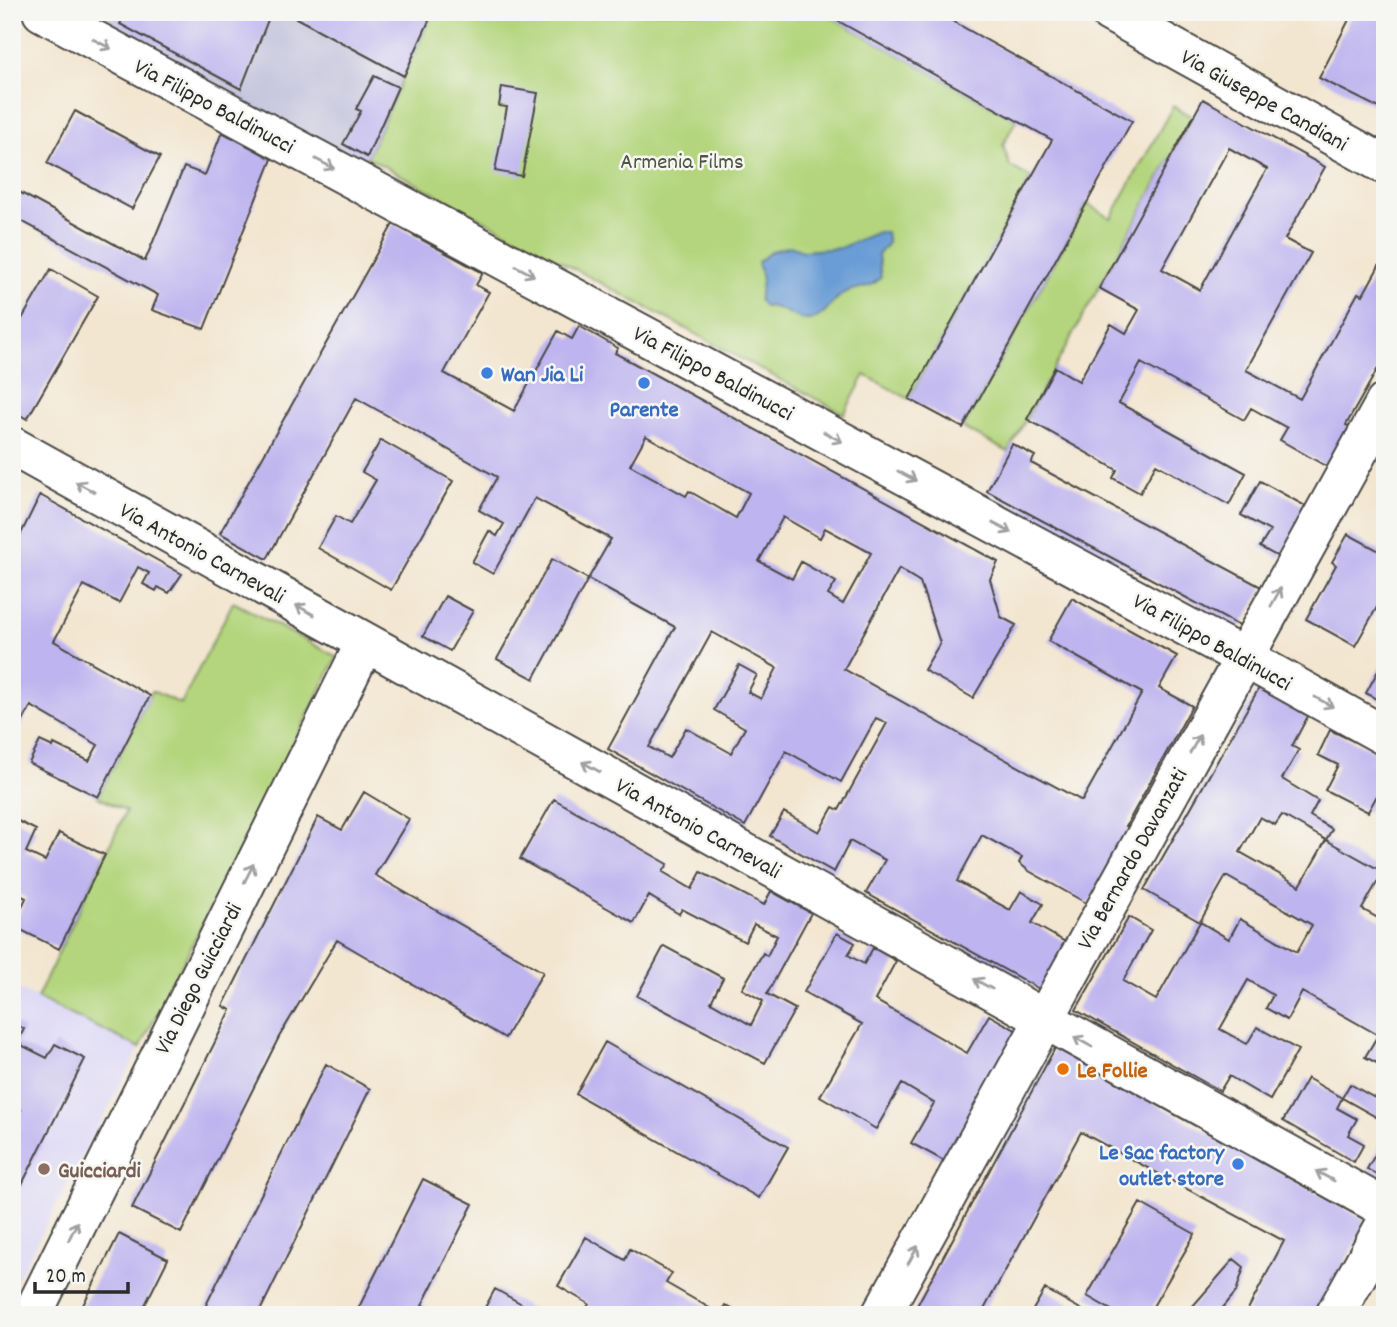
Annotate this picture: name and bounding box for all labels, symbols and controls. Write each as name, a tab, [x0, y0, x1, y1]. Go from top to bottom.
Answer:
one-way arrow	[92, 38, 112, 52]
street label: Via Giuseppe Candiani	[1174, 42, 1353, 162]
street label: Via Filippo Baldinucci	[127, 52, 300, 164]
park label: Armenia Films	[620, 147, 744, 180]
one-way arrow	[314, 157, 334, 171]
one-way arrow	[514, 264, 535, 278]
street label: Via Filippo Baldinucci	[626, 319, 799, 431]
place label: Wan Jia Li	[501, 360, 584, 393]
marker: Wan Jia Li	[479, 365, 495, 381]
marker: Parente	[636, 375, 652, 391]
place label: Parente	[609, 395, 679, 428]
one-way arrow	[822, 431, 843, 444]
one-way arrow	[896, 470, 917, 484]
one-way arrow	[75, 480, 96, 493]
street label: Via Antonio Carnevali	[112, 496, 290, 614]
one-way arrow	[992, 521, 1012, 535]
street label: Via Filippo Baldinucci	[1126, 587, 1297, 702]
one-way arrow	[1270, 587, 1283, 608]
one-way arrow	[295, 603, 316, 616]
one-way arrow	[1313, 696, 1334, 709]
one-way arrow	[1188, 734, 1202, 754]
one-way arrow	[581, 760, 602, 773]
street label: Via Bernardo Davanzati	[1070, 763, 1198, 956]
street label: Via Antonio Carnevali	[608, 771, 786, 889]
one-way arrow	[243, 864, 257, 884]
street label: Via Diego Guicciardi	[148, 898, 252, 1061]
one-way arrow	[973, 977, 994, 990]
one-way arrow	[1073, 1035, 1093, 1049]
place label: Le Follie	[1077, 1056, 1148, 1089]
marker: Le Follie	[1055, 1061, 1071, 1077]
place label: Le Sac factory outlet store	[1099, 1138, 1226, 1197]
place label: Guicciardi	[58, 1156, 142, 1189]
marker: Le Sac factory outlet store	[1230, 1156, 1246, 1172]
marker: Guicciardi	[36, 1161, 52, 1177]
one-way arrow	[1315, 1168, 1336, 1182]
one-way arrow	[67, 1221, 80, 1242]
one-way arrow	[907, 1245, 920, 1266]
scale bar	[35, 1250, 128, 1294]
text: 20 m	[46, 1263, 86, 1293]

